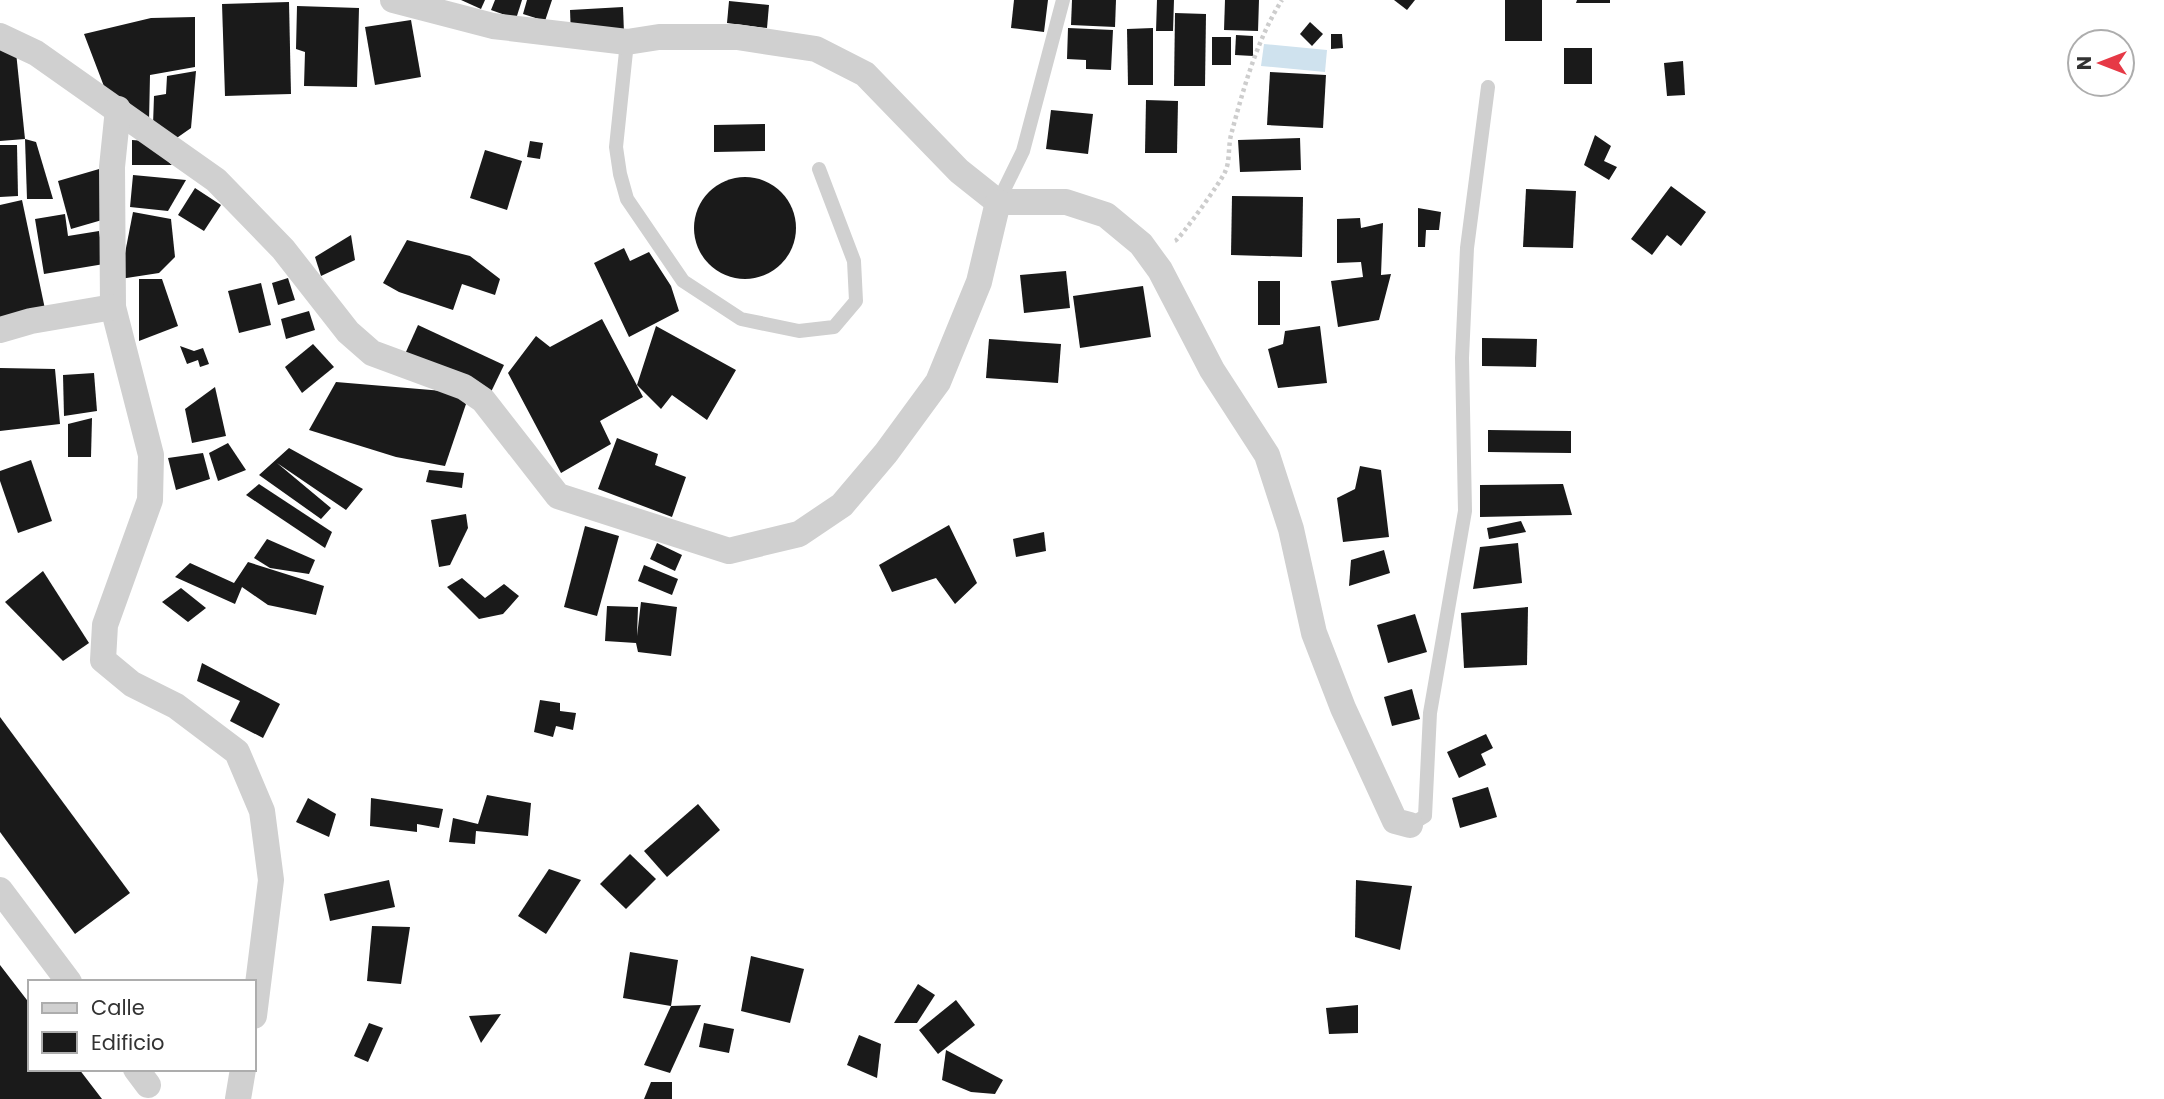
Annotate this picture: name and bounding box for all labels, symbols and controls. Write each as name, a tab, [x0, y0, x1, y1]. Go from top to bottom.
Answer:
north arrow	[2066, 28, 2136, 98]
text: N	[2071, 56, 2098, 70]
legend	[28, 980, 256, 1071]
text: Calle	[91, 993, 145, 1022]
text: Edificio	[91, 1028, 165, 1057]

